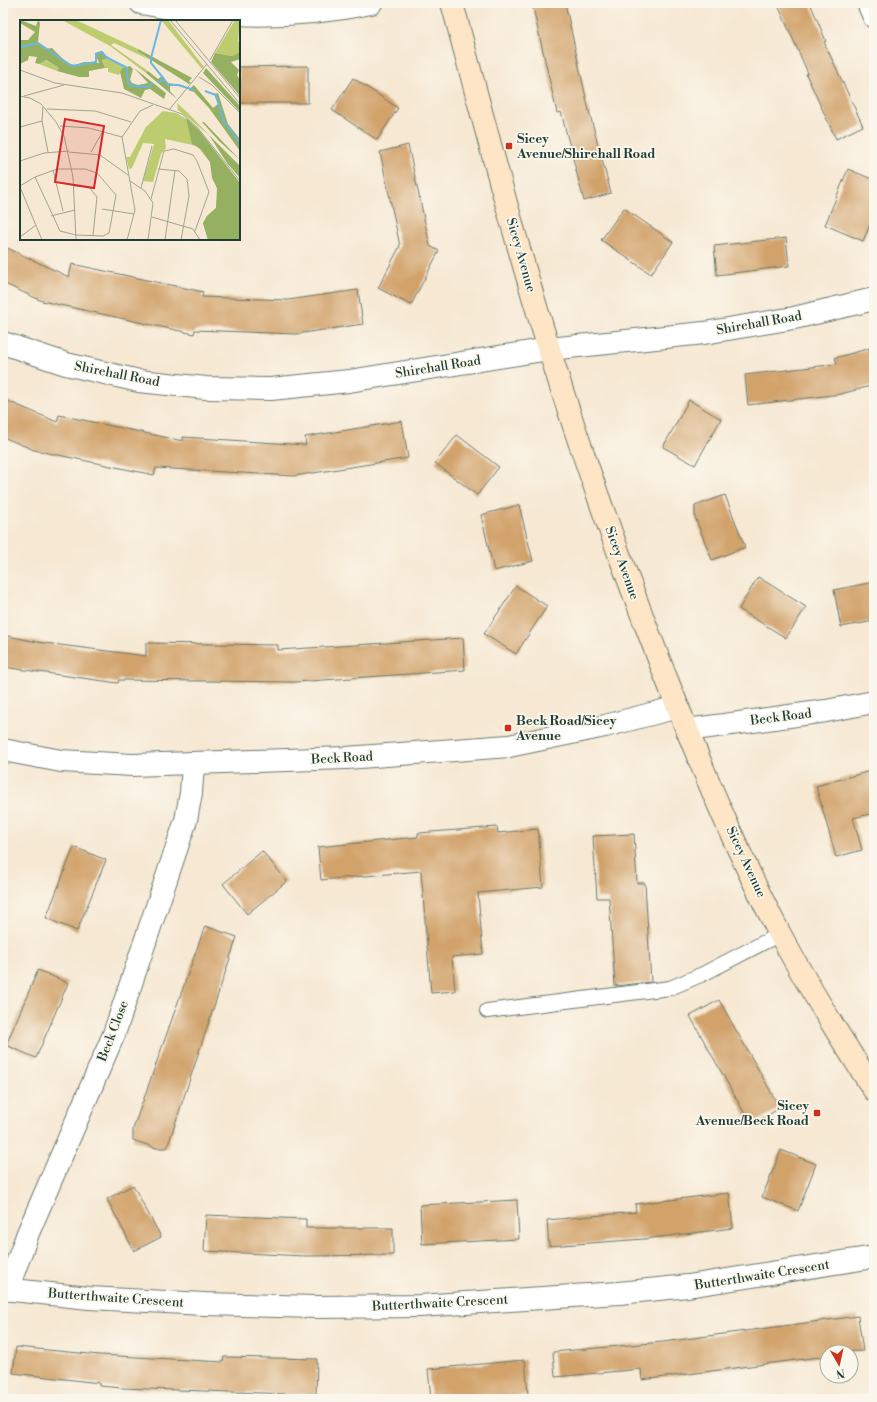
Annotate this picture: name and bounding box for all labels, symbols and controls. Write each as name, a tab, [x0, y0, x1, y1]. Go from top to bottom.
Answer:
inset map	[20, 20, 240, 240]
place label: Sicey Avenue/Shirehall Road	[516, 131, 656, 162]
marker: Sicey Avenue/Shirehall Road	[504, 141, 514, 151]
street label: Sicey Avenue	[503, 216, 539, 294]
street label: Shirehall Road	[715, 308, 804, 338]
street label: Shirehall Road	[394, 352, 483, 382]
street label: Shirehall Road	[73, 358, 162, 390]
street label: Sicey Avenue	[601, 524, 643, 602]
street label: Beck Road	[748, 705, 813, 729]
place label: Beck Road/Sicey Avenue	[515, 713, 617, 744]
marker: Beck Road/Sicey Avenue	[503, 723, 513, 733]
street label: Beck Road	[310, 748, 374, 768]
street label: Sicey Avenue	[723, 824, 770, 901]
street label: Beck Close	[94, 998, 132, 1065]
place label: Sicey Avenue/Beck Road	[695, 1098, 809, 1129]
marker: Sicey Avenue/Beck Road	[812, 1108, 822, 1118]
street label: Butterthwaite Crescent	[692, 1256, 831, 1294]
street label: Butterthwaite Crescent	[46, 1285, 185, 1311]
street label: Butterthwaite Crescent	[371, 1291, 509, 1315]
north arrow	[819, 1344, 859, 1384]
text: N	[835, 1365, 846, 1381]

